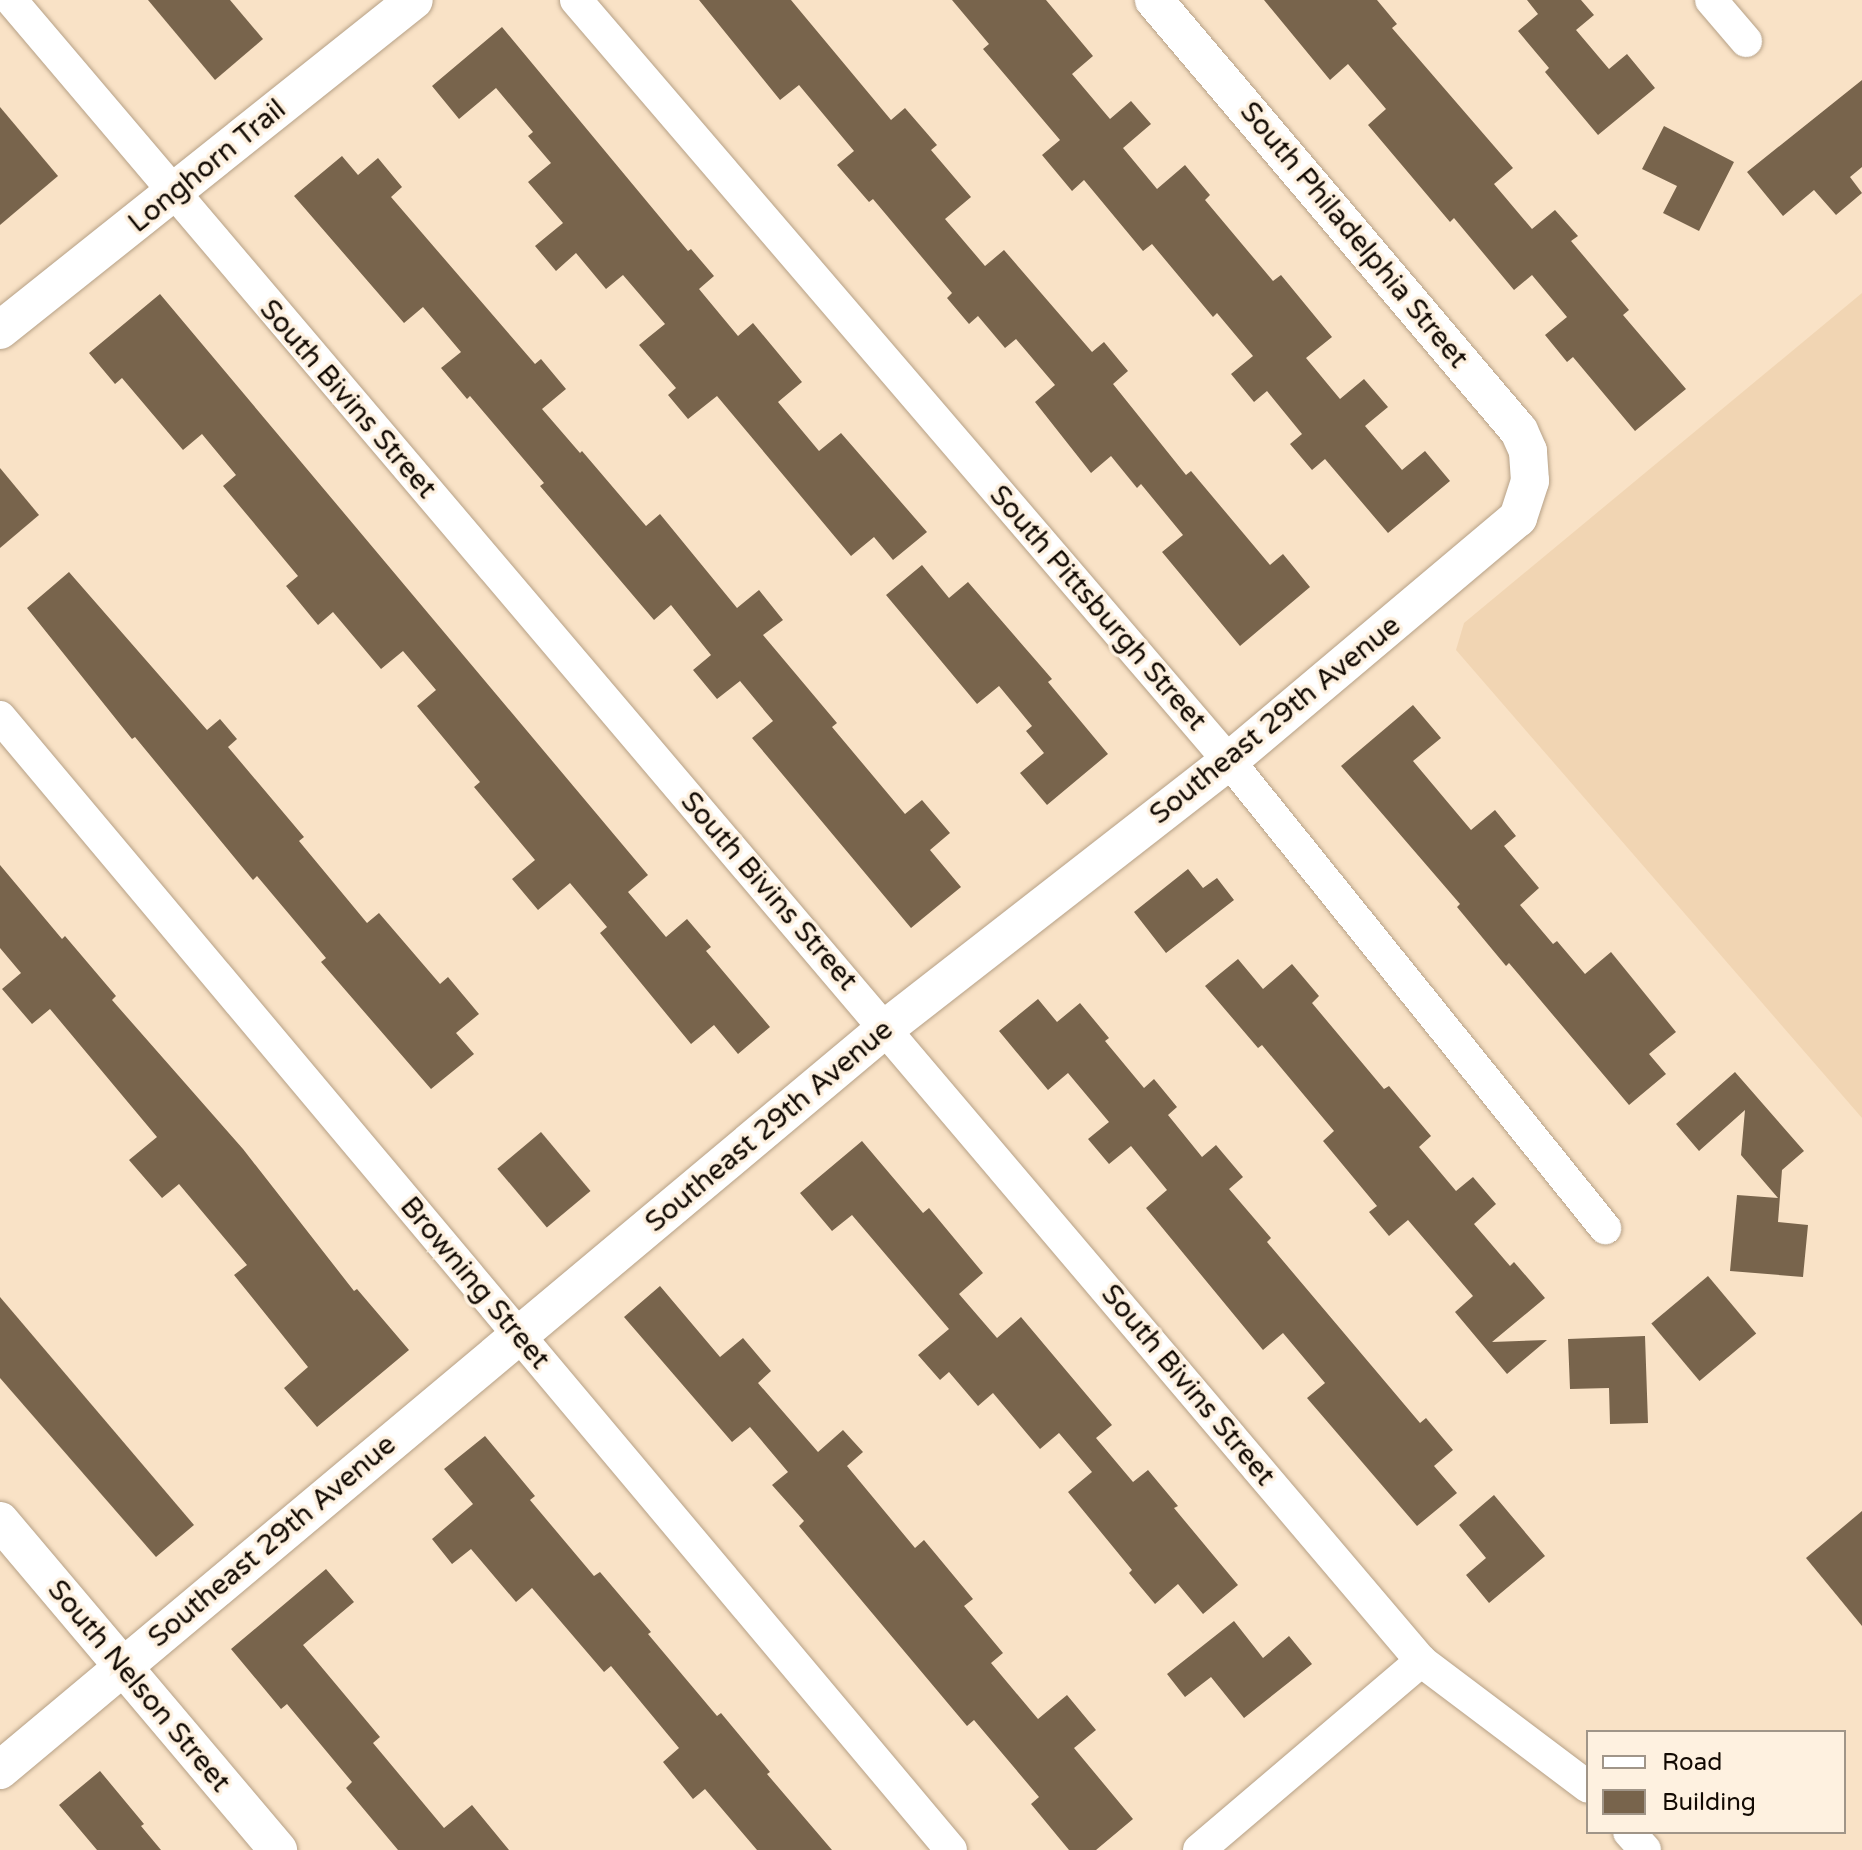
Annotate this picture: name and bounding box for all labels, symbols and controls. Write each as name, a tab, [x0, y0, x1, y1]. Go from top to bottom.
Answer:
street label: Longhorn Trail	[122, 92, 292, 240]
street label: South Philadelphia Street	[1233, 95, 1475, 375]
street label: South Bivins Street	[253, 293, 443, 505]
street label: South Pittsburgh Street	[982, 479, 1214, 737]
street label: Southeast 29th Avenue	[1143, 609, 1407, 831]
street label: South Bivins Street	[674, 785, 864, 997]
street label: Southeast 29th Avenue	[639, 1013, 899, 1239]
street label: Browning Street	[393, 1190, 557, 1376]
street label: South Bivins Street	[1094, 1278, 1282, 1492]
street label: Southeast 29th Avenue	[142, 1428, 402, 1654]
street label: South Nelson Street	[41, 1573, 237, 1799]
legend	[1586, 1730, 1846, 1834]
text: Road	[1662, 1748, 1722, 1777]
text: Building	[1662, 1788, 1756, 1817]

